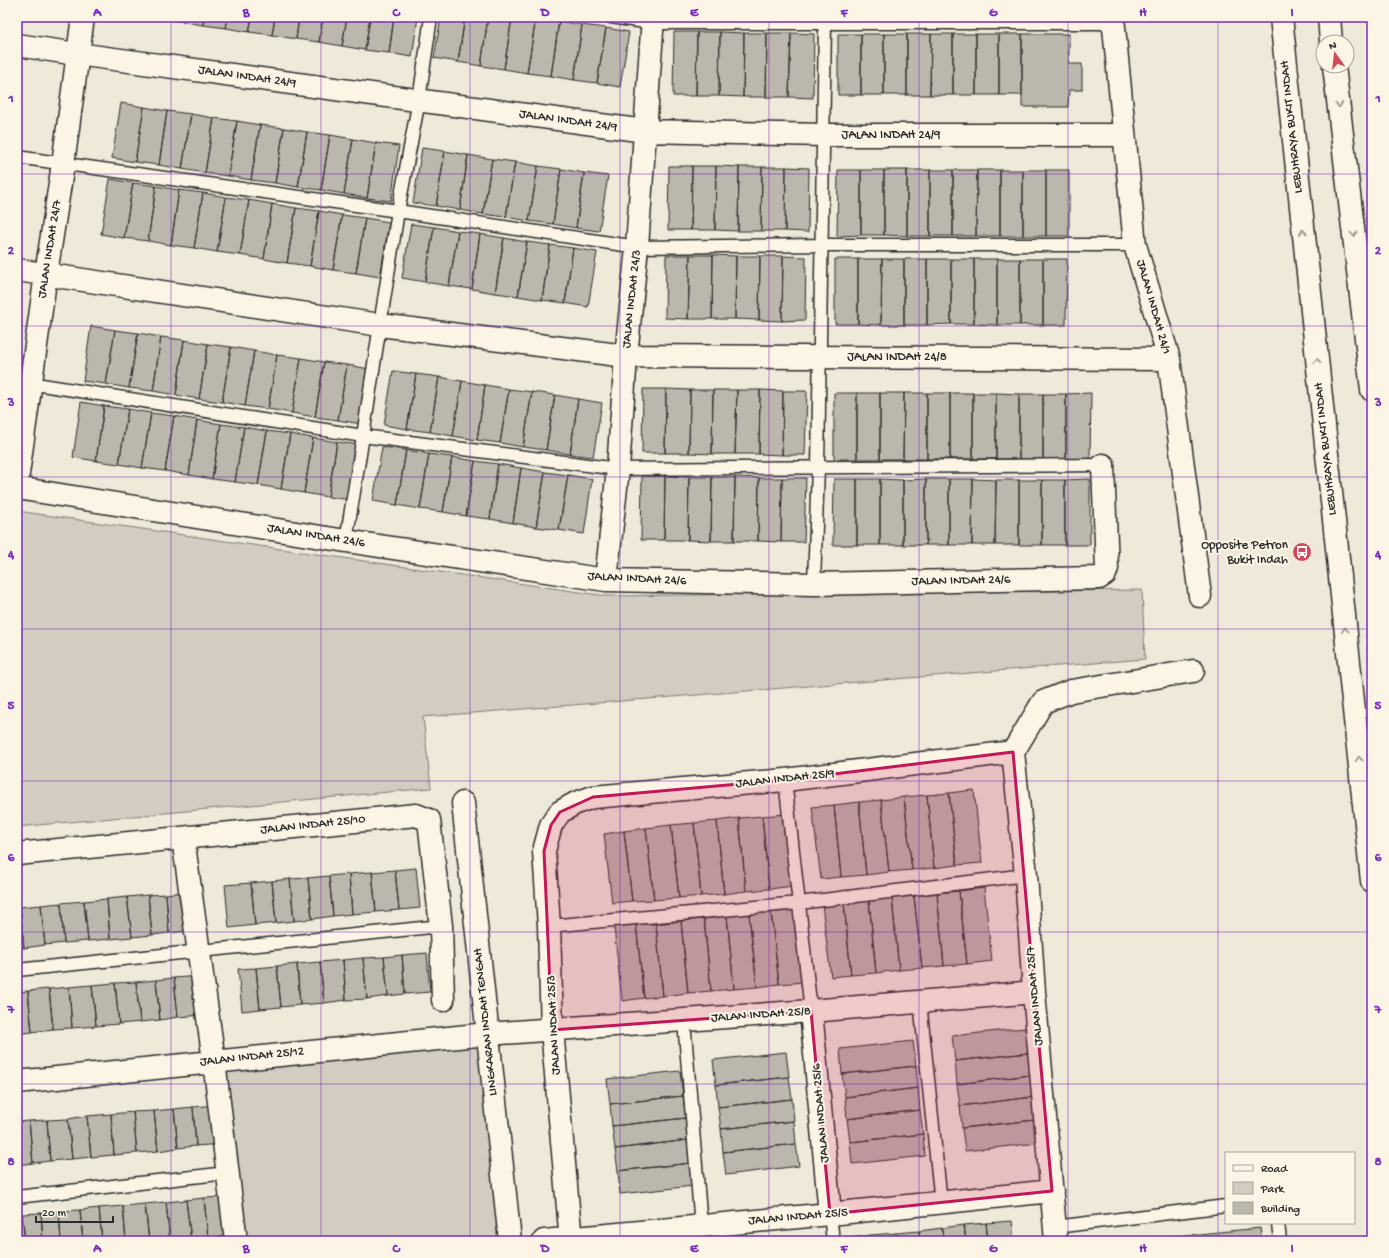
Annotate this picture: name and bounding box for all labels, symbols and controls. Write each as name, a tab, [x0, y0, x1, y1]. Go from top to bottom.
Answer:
text: A	[92, 6, 102, 21]
text: B	[242, 6, 251, 21]
text: C	[391, 6, 401, 21]
text: D	[540, 6, 550, 21]
text: E	[690, 6, 699, 21]
text: F	[840, 6, 849, 21]
text: G	[989, 6, 998, 21]
text: H	[1139, 6, 1147, 21]
text: I	[1290, 6, 1294, 21]
north arrow	[1315, 34, 1355, 74]
text: N	[1328, 40, 1338, 53]
street label: LEBUHRAYA BUKIT INDAH	[1278, 59, 1306, 194]
street label: JALAN INDAH 24/9	[197, 63, 298, 91]
text: 1	[7, 92, 14, 107]
text: 1	[1374, 92, 1381, 107]
one-way arrow	[1334, 102, 1343, 108]
street label: JALAN INDAH 24/9	[518, 107, 619, 135]
street label: JALAN INDAH 24/9	[842, 128, 941, 143]
street label: JALAN INDAH 24/7	[35, 198, 65, 299]
one-way arrow	[1299, 229, 1308, 235]
one-way arrow	[1349, 231, 1358, 237]
text: 2	[8, 244, 15, 259]
text: 2	[1375, 244, 1382, 259]
street label: JALAN INDAH 24/3	[619, 249, 645, 349]
street label: JALAN INDAH 24/1	[1132, 258, 1174, 356]
street label: JALAN INDAH 24/8	[847, 350, 947, 365]
one-way arrow	[1313, 358, 1322, 364]
street label: LEBUHRAYA BUKIT INDAH	[1312, 381, 1340, 516]
text: 3	[7, 396, 15, 411]
text: 3	[1374, 396, 1382, 411]
street label: JALAN INDAH 24/6	[266, 521, 366, 551]
place label: Opposite Petron Bukit Indah	[1201, 538, 1289, 568]
bus stop icon: Opposite Petron Bukit Indah	[1291, 541, 1313, 563]
text: 4	[7, 548, 15, 563]
text: 4	[1374, 548, 1382, 563]
street label: JALAN INDAH 24/6	[587, 569, 687, 589]
street label: JALAN INDAH 24/6	[911, 573, 1011, 589]
one-way arrow	[1341, 627, 1350, 633]
text: 5	[8, 699, 15, 714]
text: 5	[1375, 699, 1382, 714]
one-way arrow	[1355, 756, 1364, 762]
street label: JALAN INDAH 25/9	[735, 766, 836, 792]
street label: JALAN INDAH 25/10	[260, 812, 367, 838]
text: 6	[8, 851, 15, 866]
text: 6	[1375, 851, 1382, 866]
street label: JALAN INDAH 25/7	[1023, 944, 1047, 1046]
street label: LINGKARAN INDAH TENGAH	[471, 947, 501, 1097]
street label: JALAN INDAH 25/3	[544, 974, 564, 1075]
text: 7	[7, 1003, 16, 1018]
text: 7	[1374, 1003, 1383, 1018]
street label: JALAN INDAH 25/8	[710, 1004, 812, 1026]
street label: JALAN INDAH 25/12	[199, 1044, 305, 1070]
street label: JALAN INDAH 25/6	[809, 1062, 833, 1163]
legend	[1225, 1152, 1355, 1224]
text: 8	[7, 1155, 15, 1170]
text: 8	[1374, 1155, 1382, 1170]
text: Road	[1261, 1163, 1288, 1177]
text: Park	[1260, 1183, 1286, 1197]
scale bar	[36, 1198, 113, 1224]
text: Building	[1260, 1203, 1300, 1217]
street label: JALAN INDAH 25/5	[748, 1205, 849, 1229]
text: 20 m	[42, 1207, 67, 1221]
text: A	[92, 1242, 102, 1257]
text: B	[242, 1242, 251, 1257]
text: C	[391, 1242, 401, 1257]
text: D	[540, 1242, 550, 1257]
text: E	[690, 1242, 699, 1257]
text: F	[840, 1242, 849, 1257]
text: G	[989, 1242, 998, 1257]
text: H	[1139, 1242, 1147, 1257]
text: I	[1290, 1242, 1294, 1257]

